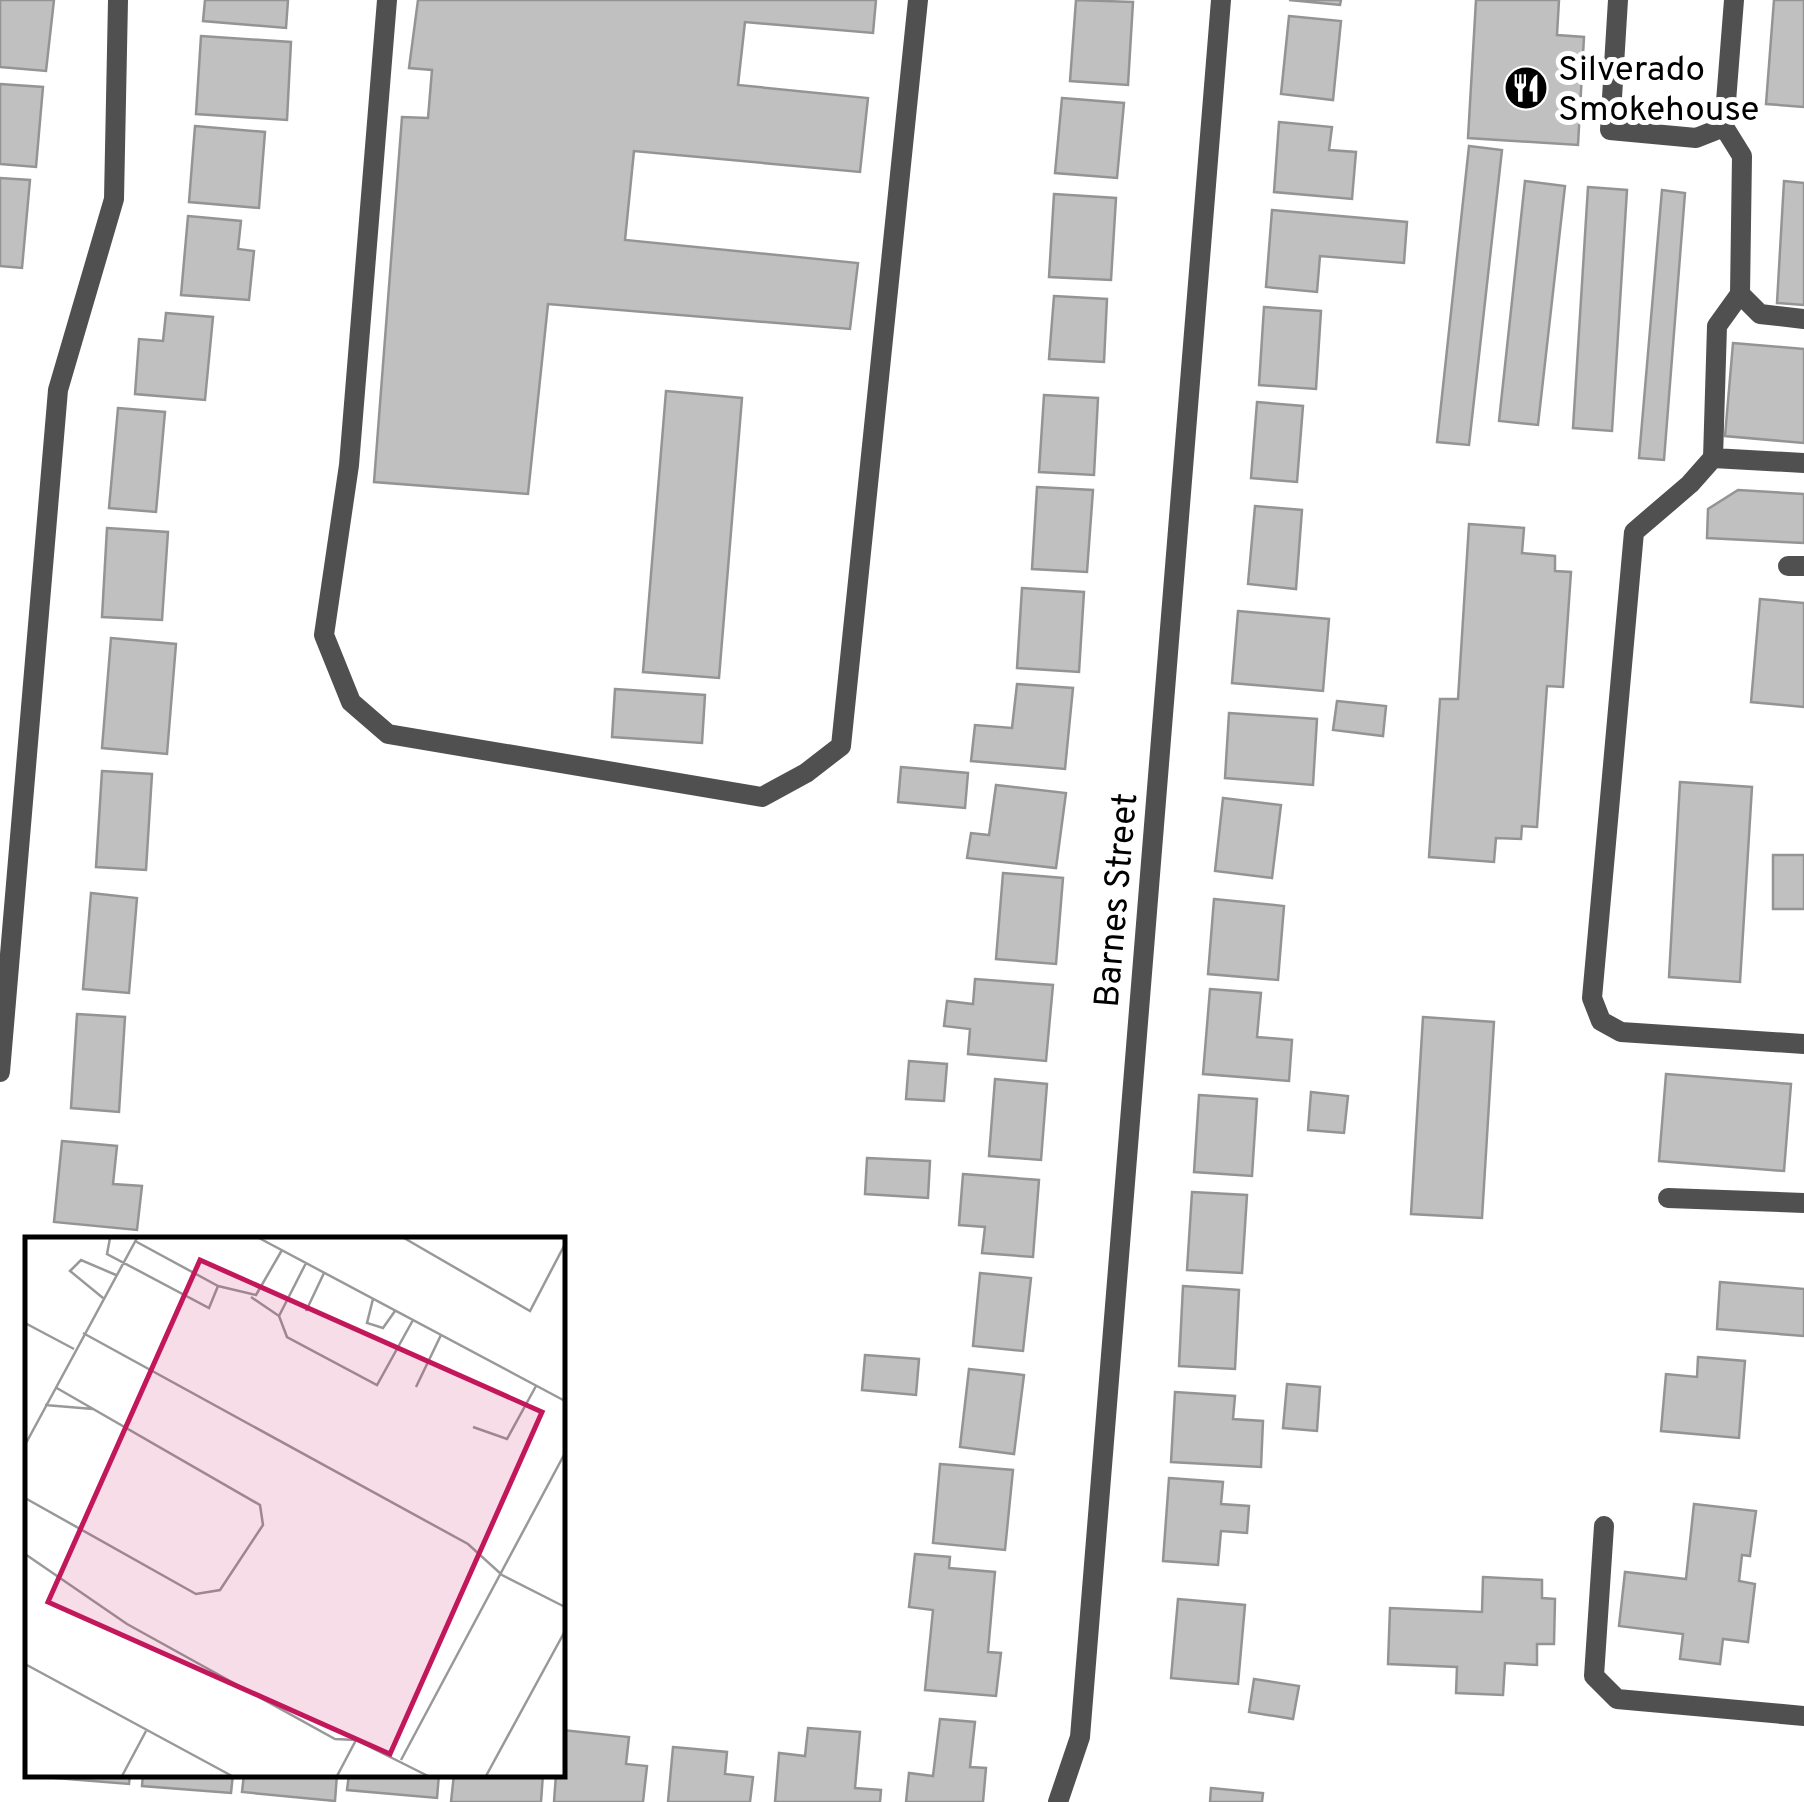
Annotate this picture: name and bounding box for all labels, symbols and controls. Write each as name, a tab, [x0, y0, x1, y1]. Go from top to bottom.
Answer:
place label: Silverado Smokehouse	[1558, 49, 1759, 133]
restaurant icon: Silverado Smokehouse	[1503, 65, 1549, 111]
street label: Barnes Street	[1087, 791, 1149, 1009]
inset map	[25, 1237, 565, 1777]

